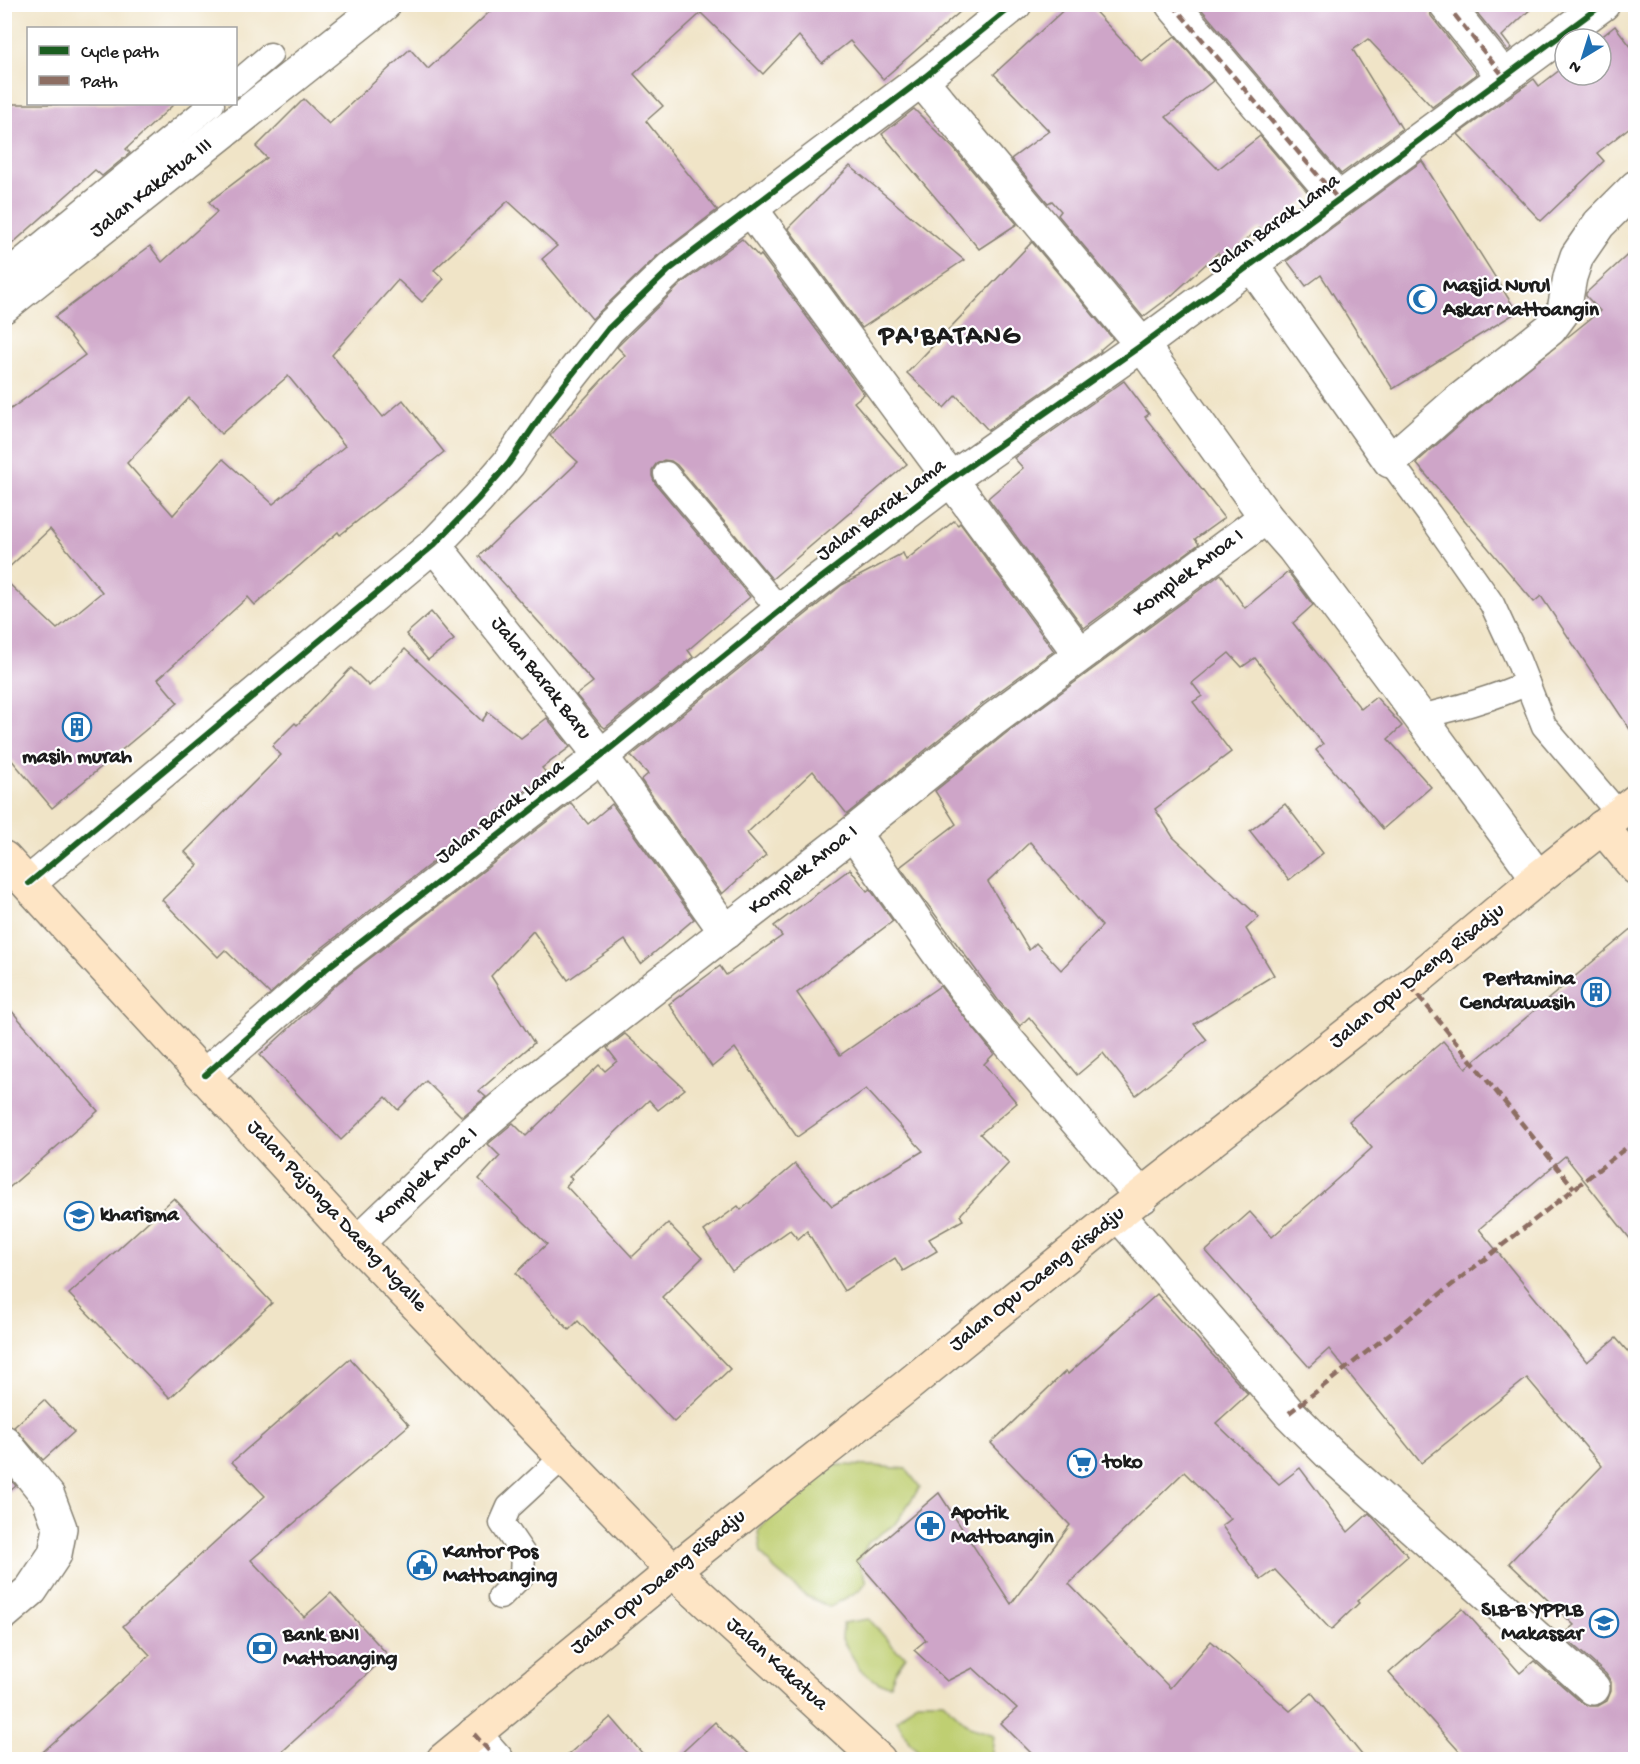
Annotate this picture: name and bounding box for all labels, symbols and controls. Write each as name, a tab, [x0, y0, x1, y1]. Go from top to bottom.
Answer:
legend	[27, 27, 237, 105]
north arrow	[1553, 27, 1613, 87]
text: Cycle path	[81, 43, 159, 64]
text: N	[1566, 55, 1586, 77]
text: Path	[80, 73, 118, 94]
street label: Jalan Kakatua III	[86, 133, 218, 245]
street label: Jalan Barak Lama	[1205, 168, 1346, 281]
place label: Masjid Nurul Askar Mattoangin	[1442, 275, 1600, 324]
mosque icon: Masjid Nurul Askar Mattoangin	[1406, 283, 1438, 315]
district label: PA'BATANG	[877, 322, 1021, 354]
street label: Jalan Barak Lama	[812, 453, 953, 568]
street label: Komplek Anoa I	[1129, 524, 1249, 624]
street label: Jalan Barak Baru	[484, 612, 596, 746]
building icon: masih murah	[61, 711, 93, 743]
place label: masih murah	[22, 746, 133, 771]
street label: Jalan Barak Lama	[432, 754, 571, 871]
street label: Komplek Anoa I	[744, 820, 864, 922]
street label: Jalan Opu Daeng Risadju	[1325, 899, 1511, 1055]
place label: Pertamina Cendrawasih	[1459, 968, 1576, 1017]
building icon: Pertamina Cendrawasih	[1580, 976, 1612, 1008]
street label: Jalan Pajonga Daeng Ngalle	[240, 1116, 432, 1319]
street label: Komplek Anoa I	[370, 1123, 484, 1231]
school or university icon: kharisma	[63, 1200, 95, 1232]
street label: Jalan Opu Daeng Risadju	[945, 1202, 1131, 1358]
place label: kharisma	[100, 1204, 180, 1229]
supermarket icon: toko	[1066, 1447, 1098, 1479]
place label: toko	[1101, 1451, 1143, 1476]
place label: Apotik Mattoangin	[950, 1502, 1054, 1551]
street label: Jalan Opu Daeng Risadju	[566, 1505, 752, 1661]
pharmacy icon: Apotik Mattoangin	[914, 1510, 946, 1542]
place label: Kantor Pos Mattoanging	[442, 1541, 557, 1590]
public building icon: Kantor Pos Mattoanging	[406, 1549, 438, 1581]
place label: SLB-B YPPLB Makassar	[1481, 1599, 1586, 1648]
school or university icon: SLB-B YPPLB Makassar	[1588, 1607, 1620, 1639]
street label: Jalan Kakatua	[720, 1613, 833, 1718]
place label: Bank BNI Mattoanging	[282, 1624, 397, 1673]
bank icon: Bank BNI Mattoanging	[246, 1632, 278, 1664]

